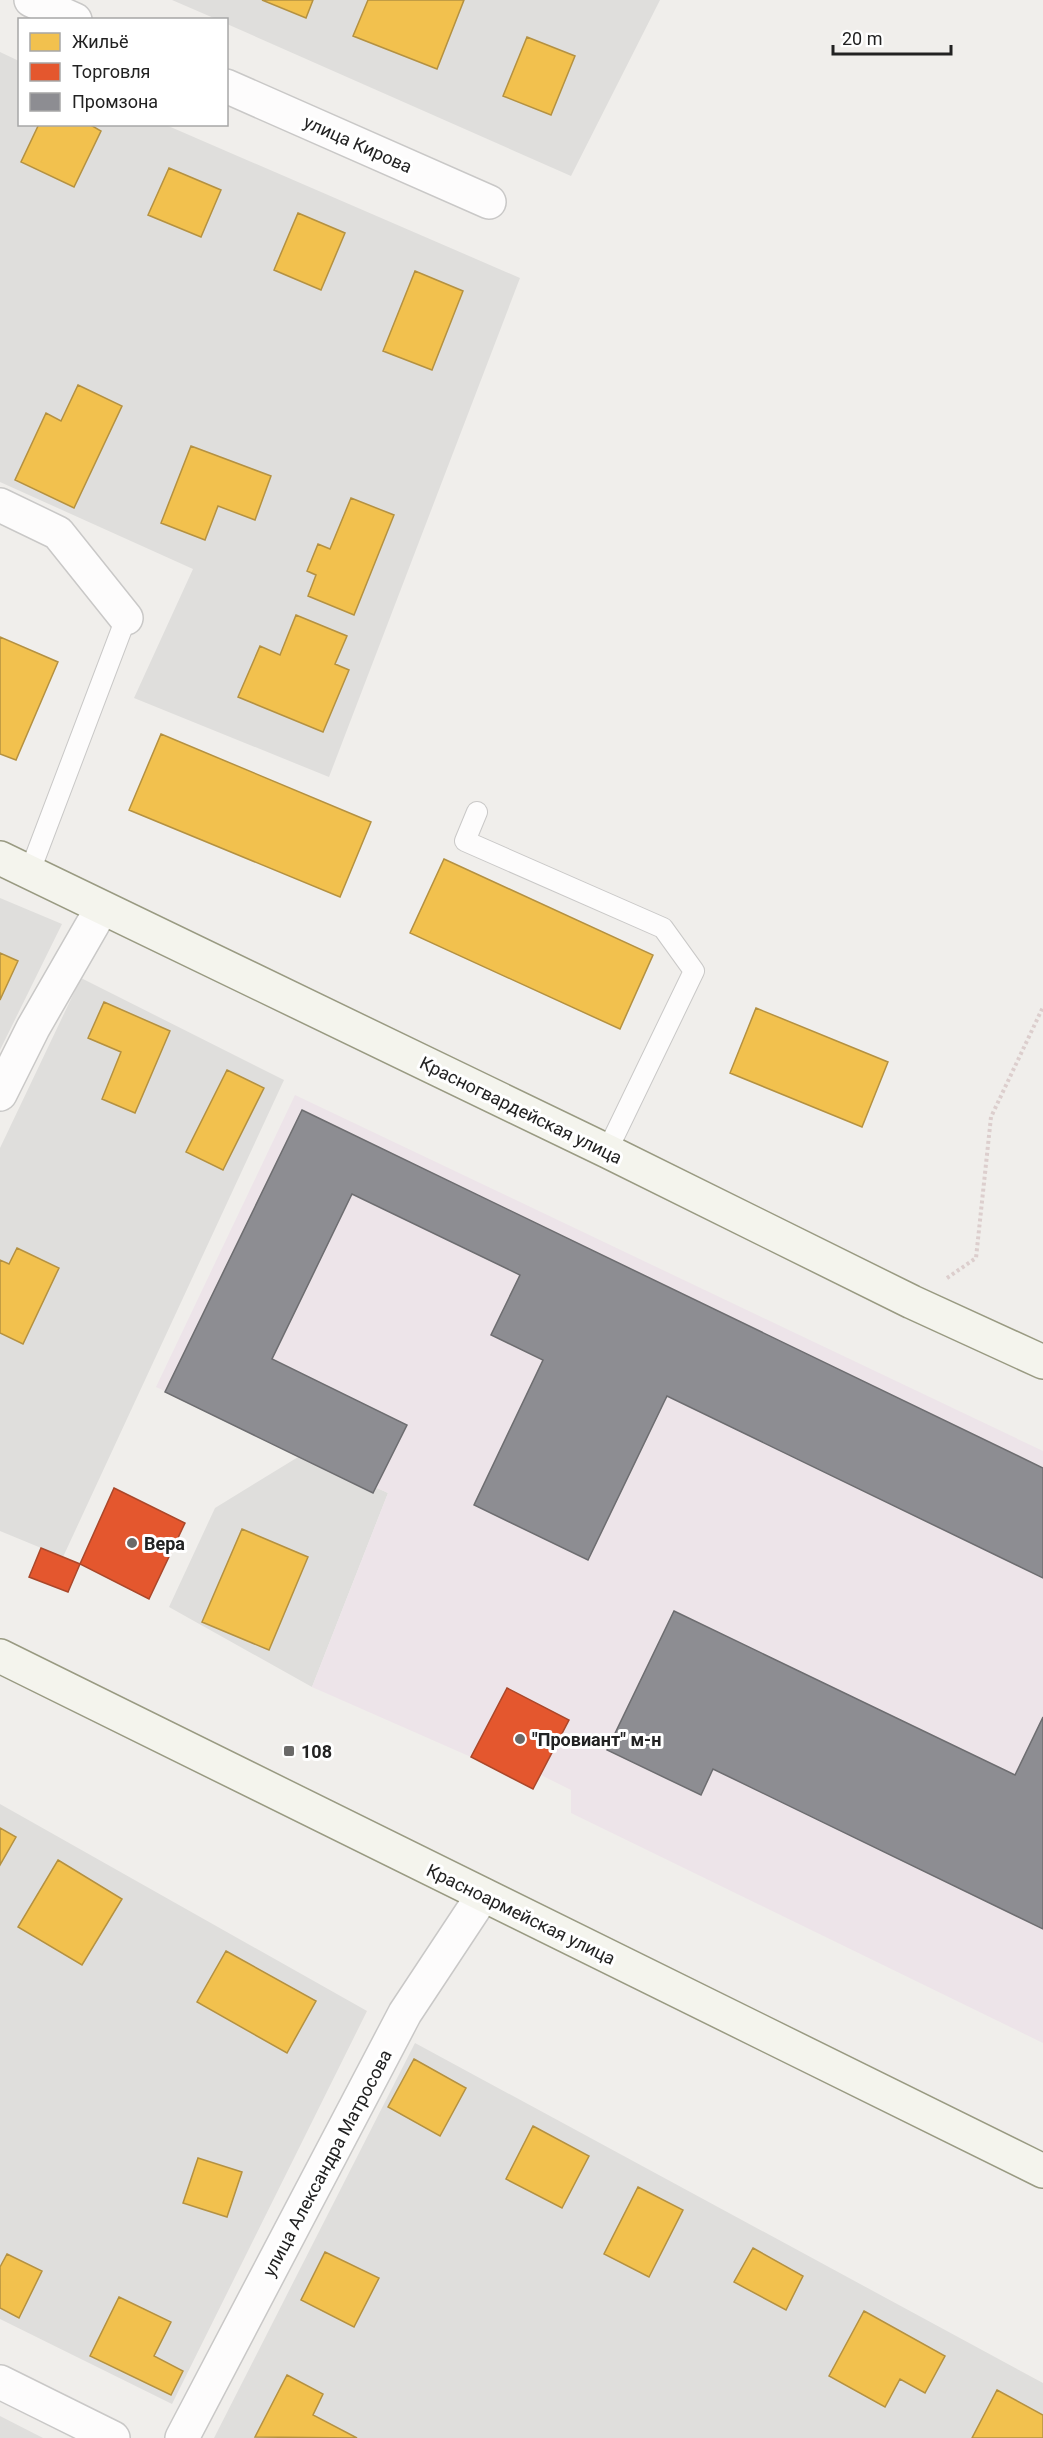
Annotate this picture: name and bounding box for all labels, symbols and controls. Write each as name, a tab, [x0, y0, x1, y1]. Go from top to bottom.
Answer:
legend	[18, 18, 228, 126]
scale bar	[833, 18, 952, 56]
text: 20 m	[842, 28, 882, 49]
text: Жильё	[72, 31, 128, 52]
text: Торговля	[72, 61, 150, 82]
text: Промзона	[72, 91, 158, 112]
street label: улица Кирова	[301, 111, 415, 177]
street label: Красногвардейская улица	[416, 1052, 626, 1168]
place label: Вера	[144, 1533, 185, 1554]
marker: Вера	[125, 1536, 139, 1550]
place label: "Провиант" м-н	[532, 1729, 661, 1750]
marker: "Провиант" м-н	[513, 1732, 527, 1746]
place label: 108	[301, 1741, 332, 1762]
marker: 108	[282, 1744, 296, 1758]
street label: Красноармейская улица	[423, 1859, 619, 1969]
street label: улица Александра Матросова	[258, 2046, 396, 2280]

